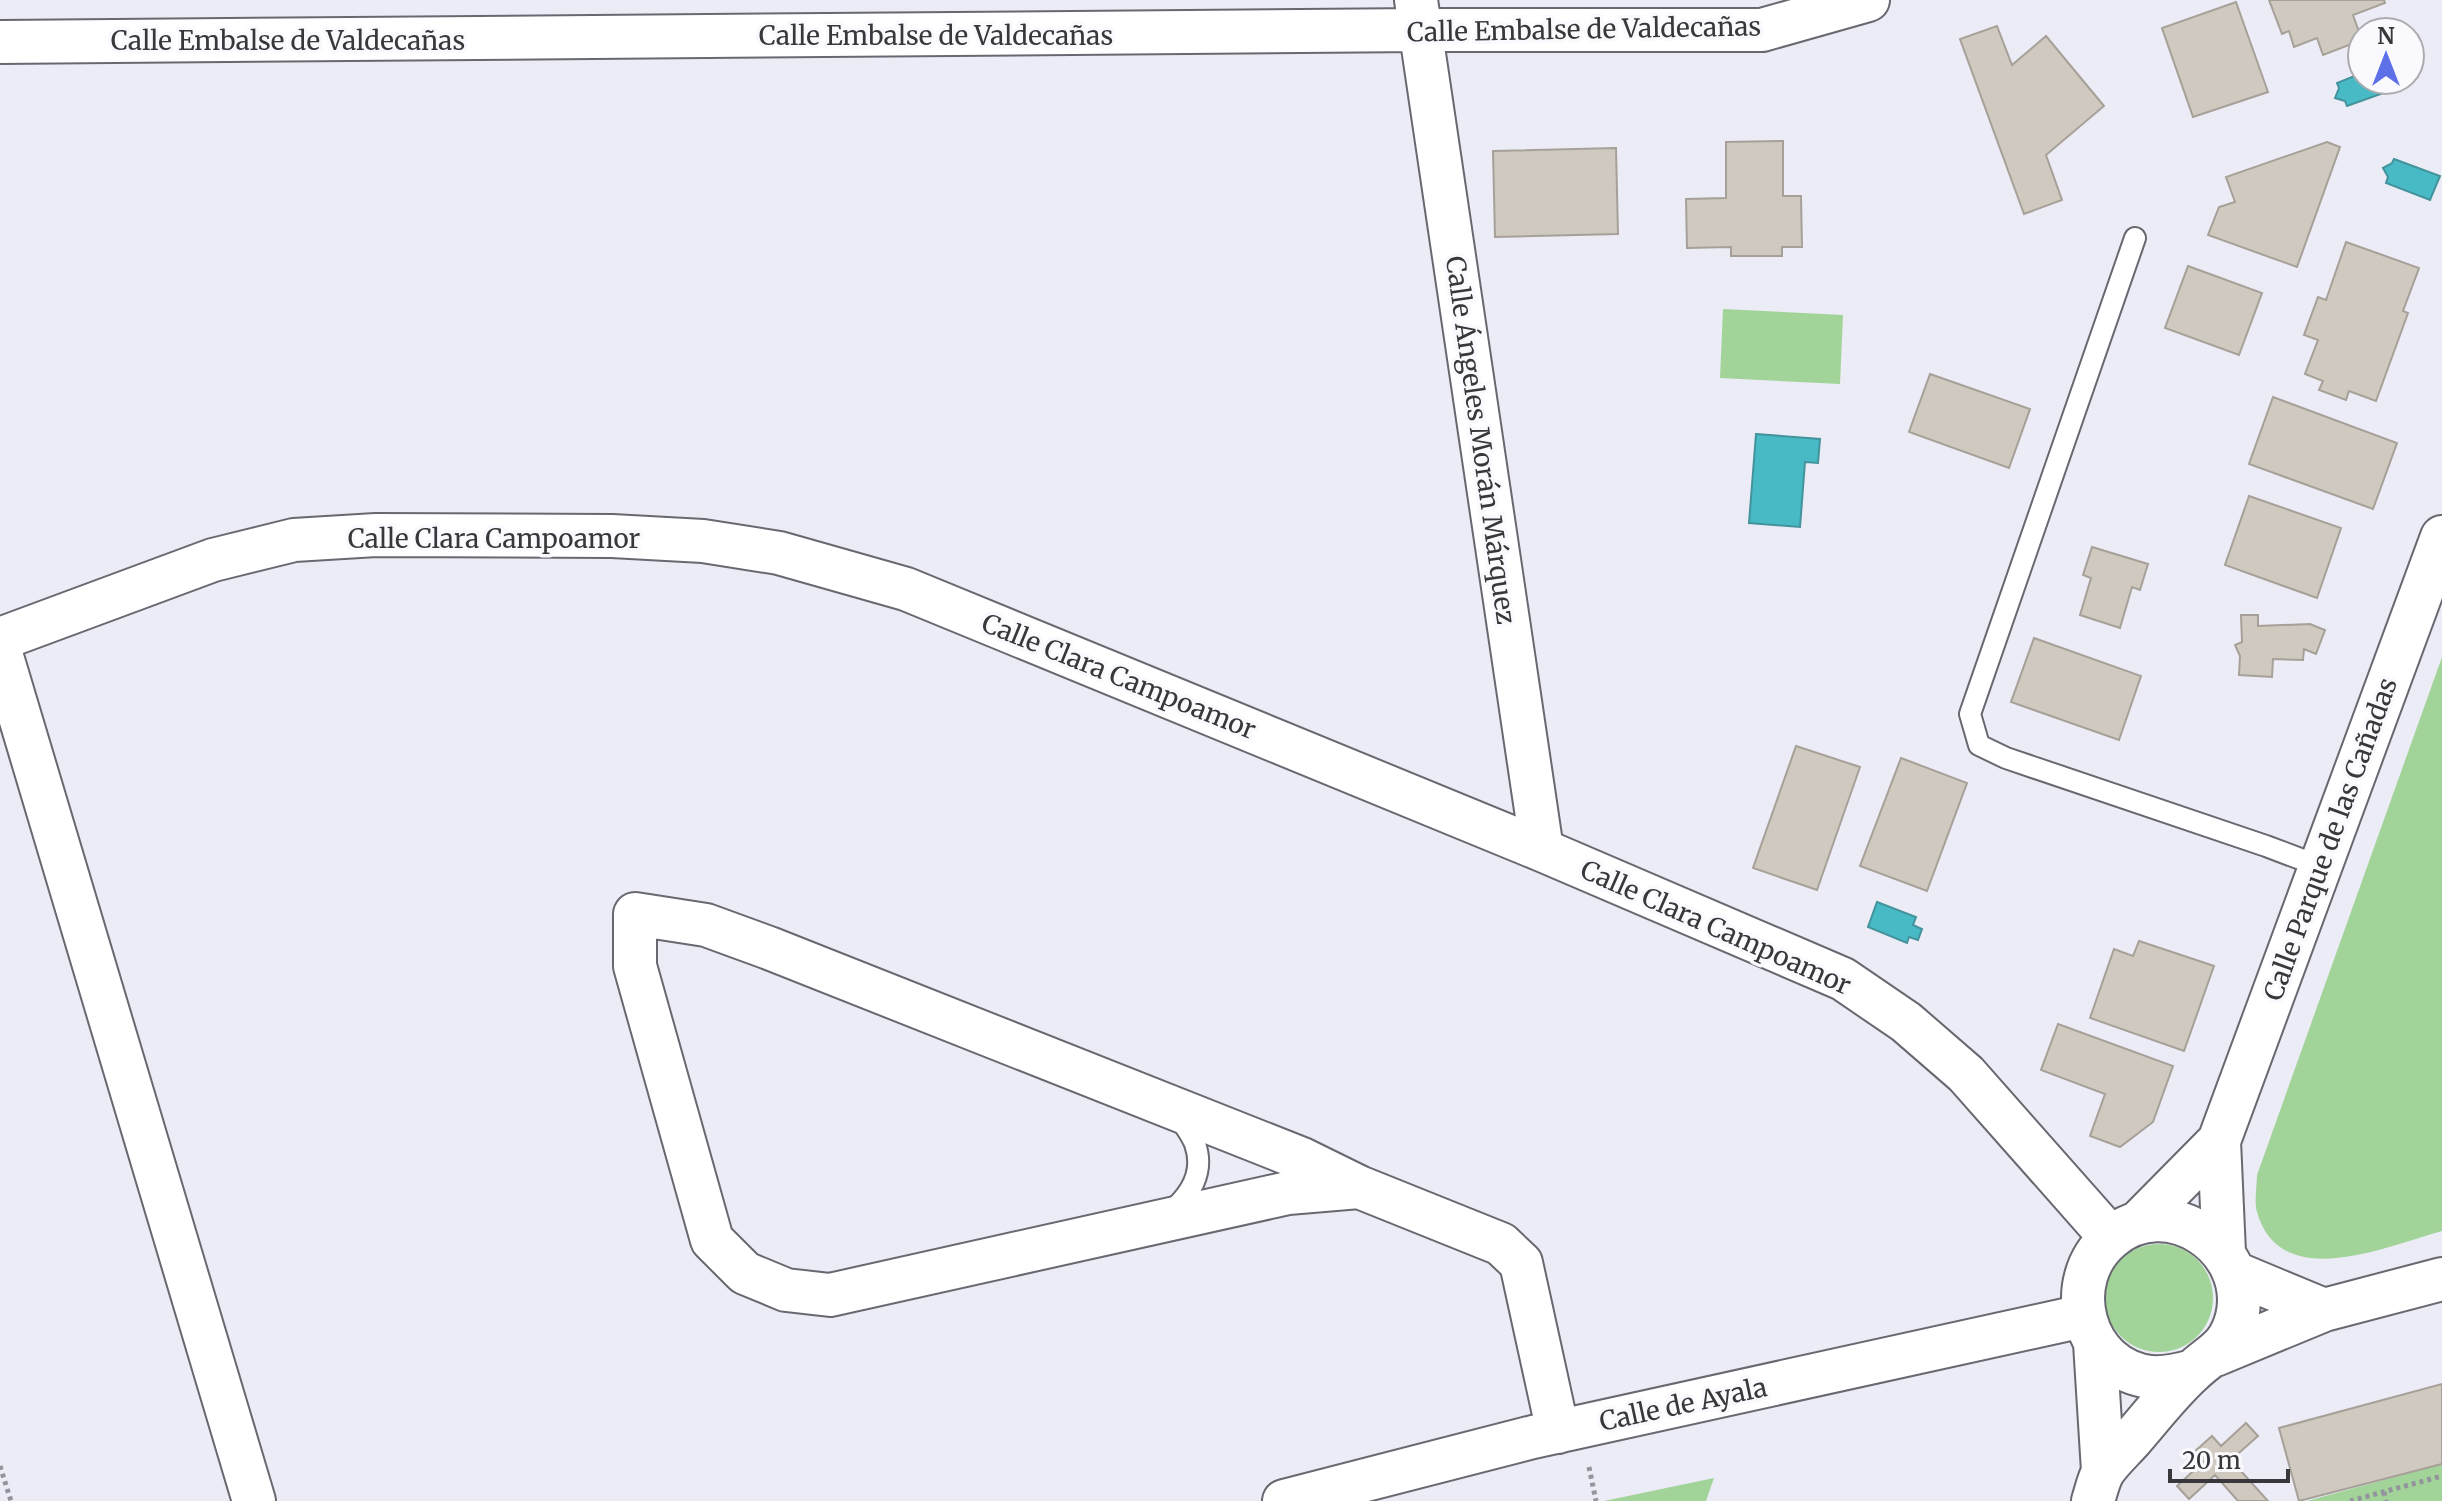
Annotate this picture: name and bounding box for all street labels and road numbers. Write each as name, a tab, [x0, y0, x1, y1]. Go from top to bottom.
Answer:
street label: Calle Embalse de Valdecañas	[1407, 9, 1761, 49]
street label: Calle Embalse de Valdecañas	[759, 19, 1113, 52]
street label: Calle Embalse de Valdecañas	[111, 24, 465, 57]
street label: Calle Ángeles Morán Márquez	[1439, 254, 1524, 626]
street label: Calle Clara Campoamor	[348, 522, 641, 555]
street label: Calle Clara Campoamor	[977, 606, 1261, 746]
street label: Calle Parque de las Cañadas	[2256, 673, 2404, 1005]
street label: Calle Clara Campoamor	[1576, 852, 1857, 1002]
street label: Calle de Ayala	[1596, 1370, 1770, 1438]

